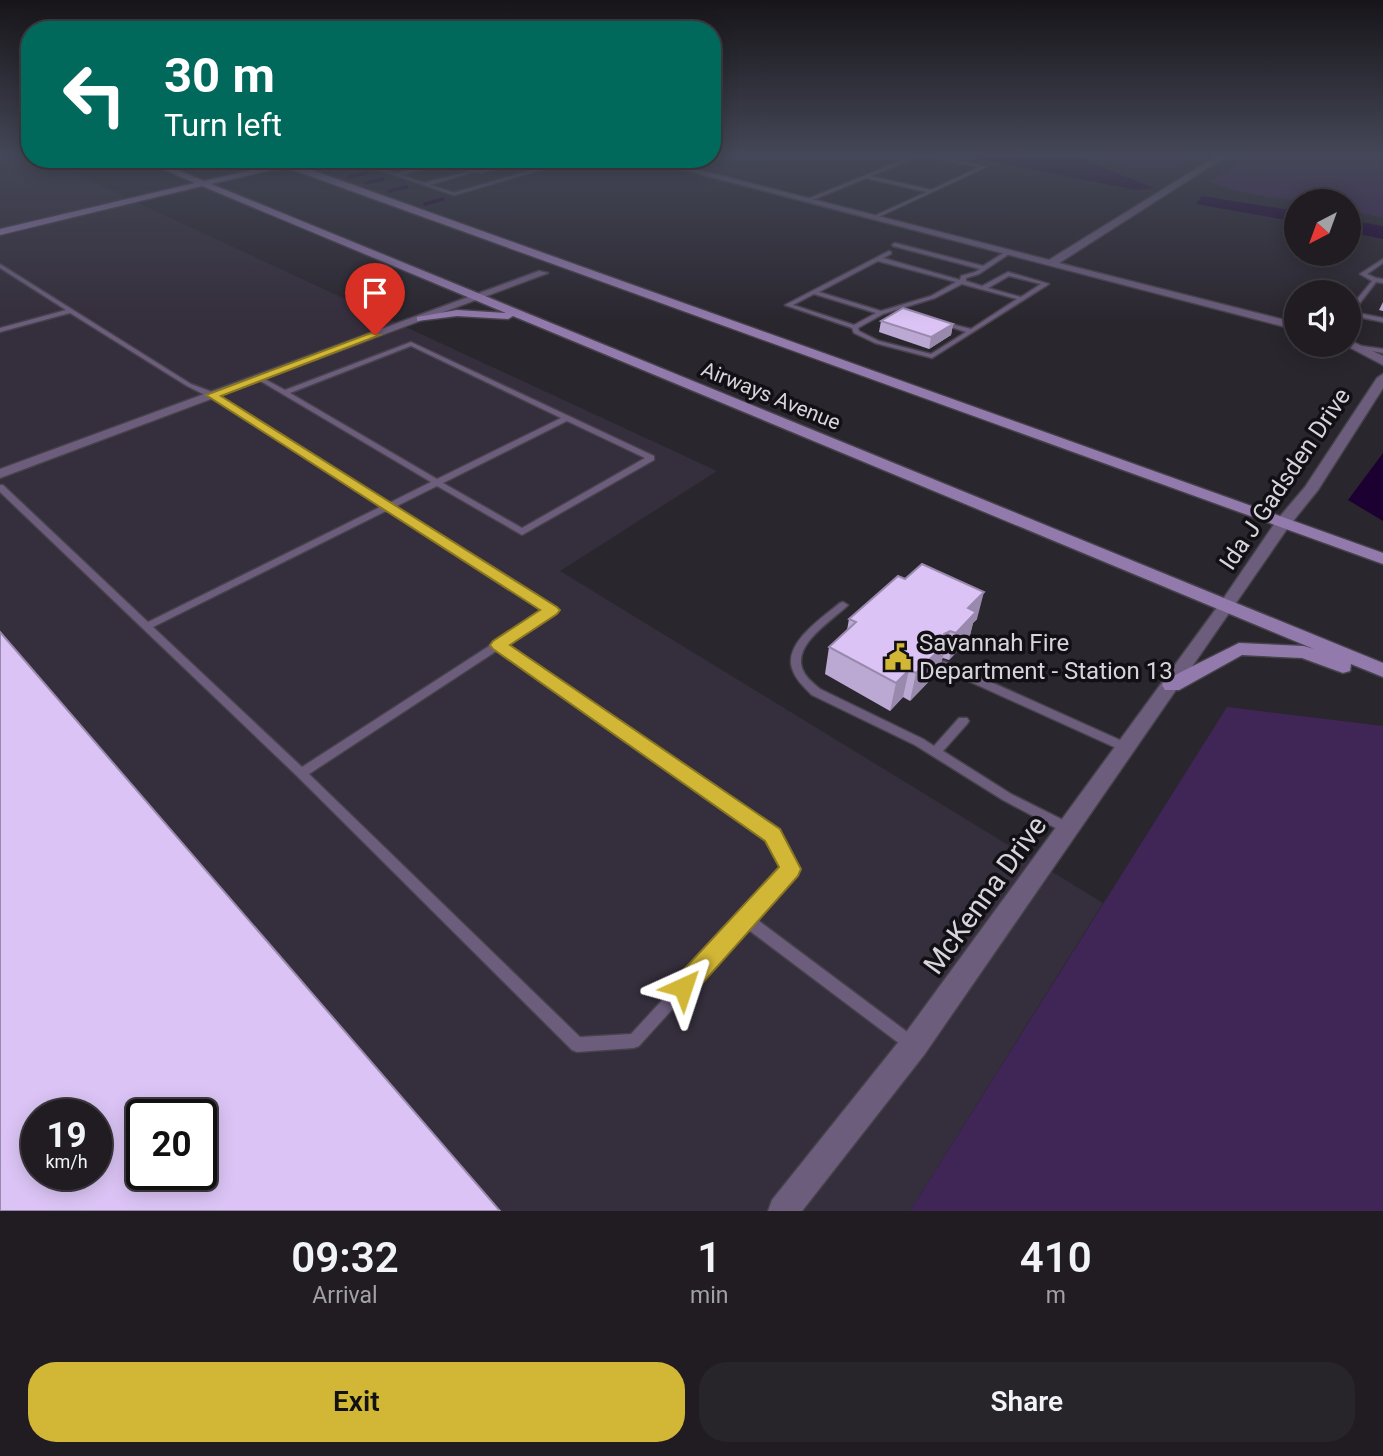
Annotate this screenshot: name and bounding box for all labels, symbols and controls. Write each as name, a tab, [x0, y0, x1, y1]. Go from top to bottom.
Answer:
text: 30 m	[164, 47, 275, 104]
icon: left	[49, 49, 140, 140]
text: Turn left	[164, 106, 282, 144]
north arrow	[1284, 189, 1362, 266]
map controls	[1284, 189, 1361, 357]
pin	[345, 263, 405, 335]
icon: arrive	[356, 274, 394, 312]
button: sound	[1284, 280, 1361, 357]
street label: Airways Avenue	[698, 357, 844, 435]
street label: Ida J Gadsden Drive	[1214, 383, 1356, 575]
place label: Savannah Fire Department - Station 13	[919, 629, 1173, 685]
public building icon: Savannah Fire Department - Station 13	[883, 642, 913, 672]
street label: McKenna Drive	[917, 810, 1053, 980]
position arrow	[646, 950, 720, 1024]
speed limit sign: 20	[126, 1099, 217, 1190]
text: 19	[46, 1115, 87, 1156]
text: km/h	[45, 1151, 88, 1172]
text: 09:32	[291, 1233, 399, 1282]
text: 1	[697, 1233, 721, 1282]
text: 410	[1020, 1233, 1092, 1282]
text: Arrival	[312, 1282, 378, 1309]
text: min	[690, 1282, 728, 1309]
text: m	[1046, 1282, 1066, 1309]
button: Exit	[28, 1362, 685, 1442]
button: Share	[699, 1362, 1355, 1442]

